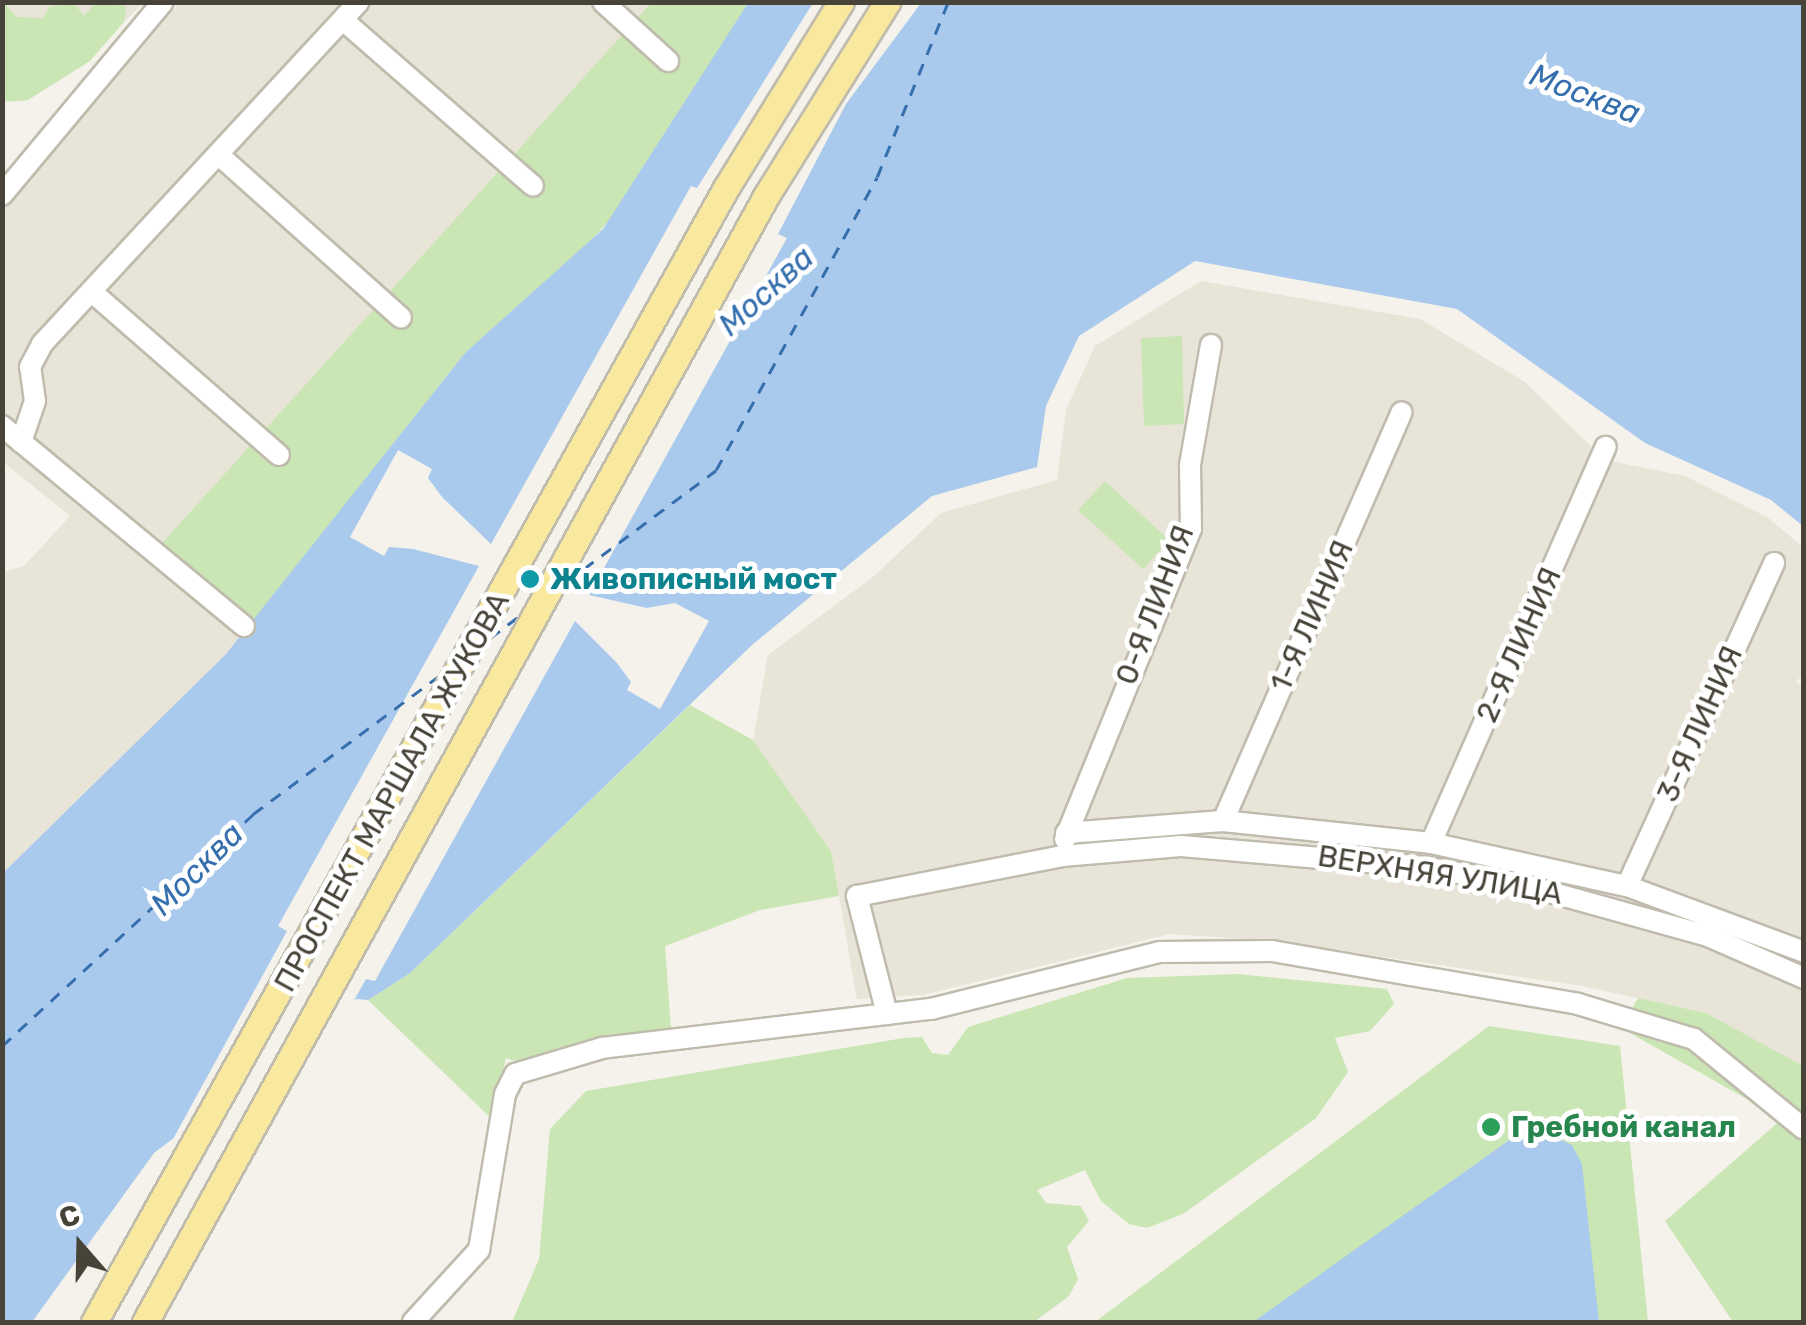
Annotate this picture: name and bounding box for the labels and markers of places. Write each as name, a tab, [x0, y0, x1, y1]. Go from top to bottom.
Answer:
place label: Живописный мост	[550, 561, 837, 597]
marker: Живописный мост	[519, 568, 541, 590]
place label: Гребной канал	[1511, 1109, 1736, 1145]
marker: Гребной канал	[1480, 1116, 1502, 1138]

